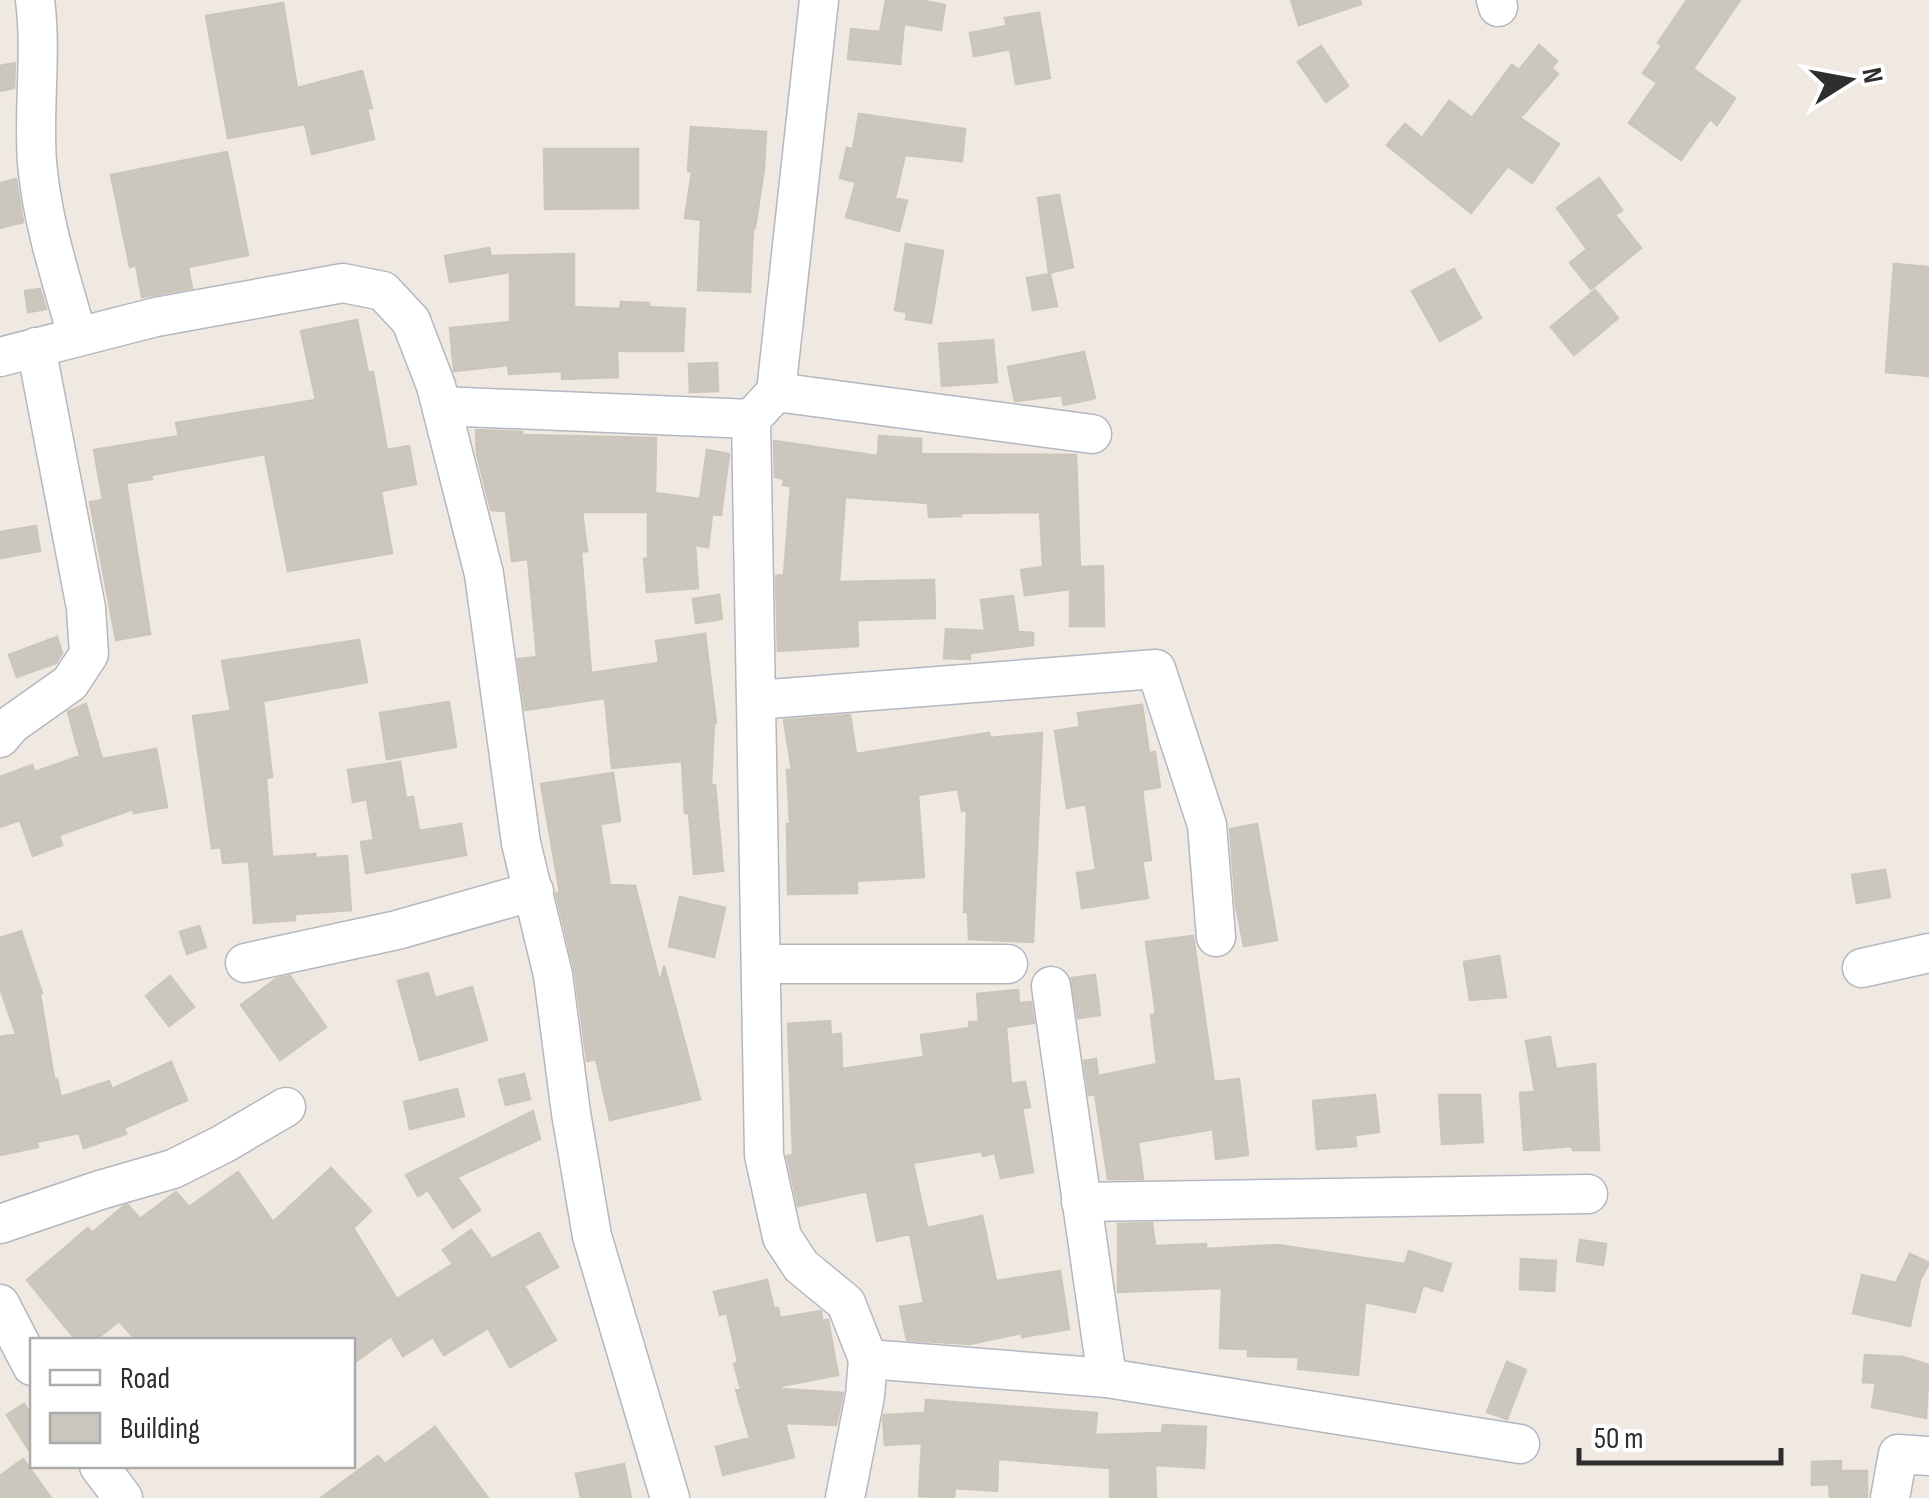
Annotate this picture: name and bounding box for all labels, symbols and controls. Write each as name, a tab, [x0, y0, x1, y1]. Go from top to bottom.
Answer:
north arrow	[1799, 30, 1899, 130]
text: N	[1854, 65, 1890, 86]
legend	[30, 1338, 355, 1468]
text: Road	[120, 1361, 170, 1397]
scale bar	[1579, 1403, 1782, 1465]
text: Building	[120, 1411, 200, 1447]
text: 50 m	[1594, 1421, 1643, 1457]

